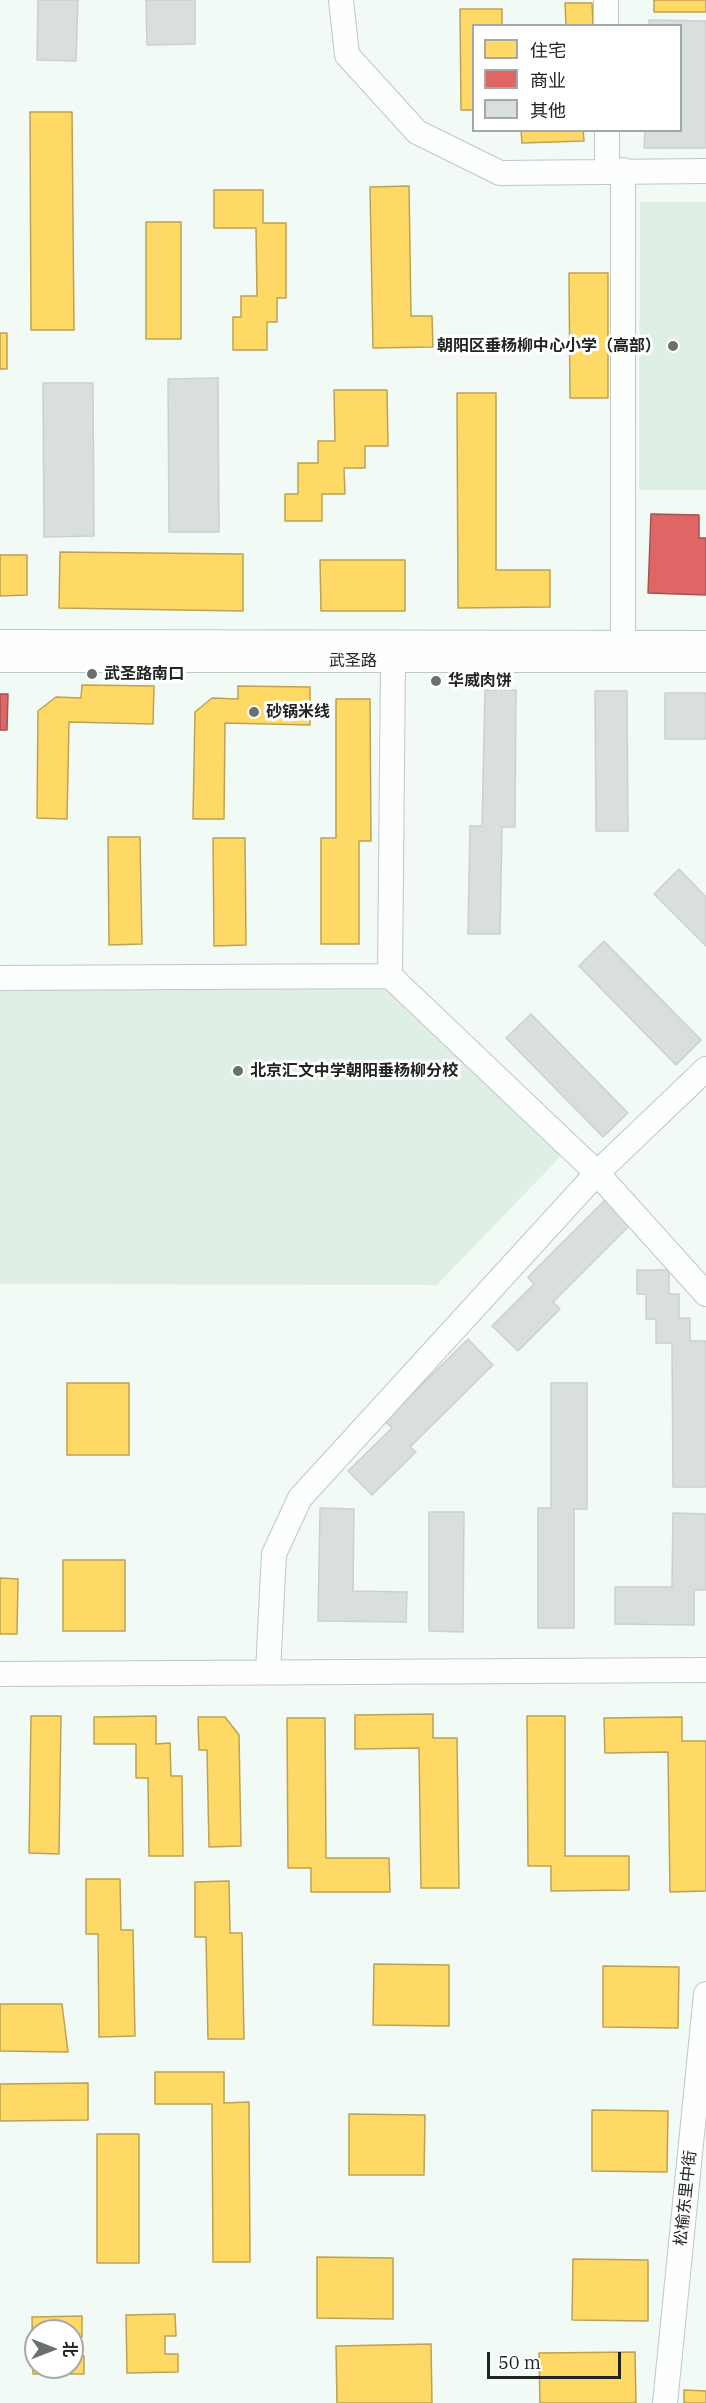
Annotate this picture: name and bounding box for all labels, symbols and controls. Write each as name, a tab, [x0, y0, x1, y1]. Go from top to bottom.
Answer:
legend	[472, 24, 682, 132]
text: 住宅	[530, 39, 566, 62]
text: 商业	[530, 69, 566, 92]
text: 其他	[530, 99, 566, 122]
place label: 朝阳区垂杨柳中心小学（高部）	[437, 336, 661, 356]
marker: 朝阳区垂杨柳中心小学（高部）	[666, 339, 680, 353]
street label: 武圣路	[329, 651, 377, 671]
place label: 武圣路南口	[104, 664, 184, 684]
marker: 武圣路南口	[85, 667, 99, 681]
place label: 华威肉饼	[448, 671, 512, 691]
marker: 华威肉饼	[429, 674, 443, 688]
place label: 砂锅米线	[266, 702, 330, 722]
marker: 砂锅米线	[247, 705, 261, 719]
place label: 北京汇文中学朝阳垂杨柳分校	[250, 1061, 458, 1081]
marker: 北京汇文中学朝阳垂杨柳分校	[231, 1064, 245, 1078]
street label: 松榆东里中街	[671, 2149, 701, 2247]
north arrow	[24, 2319, 84, 2379]
scale bar	[490, 2340, 624, 2378]
text: 北	[60, 2341, 80, 2357]
text: 50 m	[498, 2351, 541, 2374]

